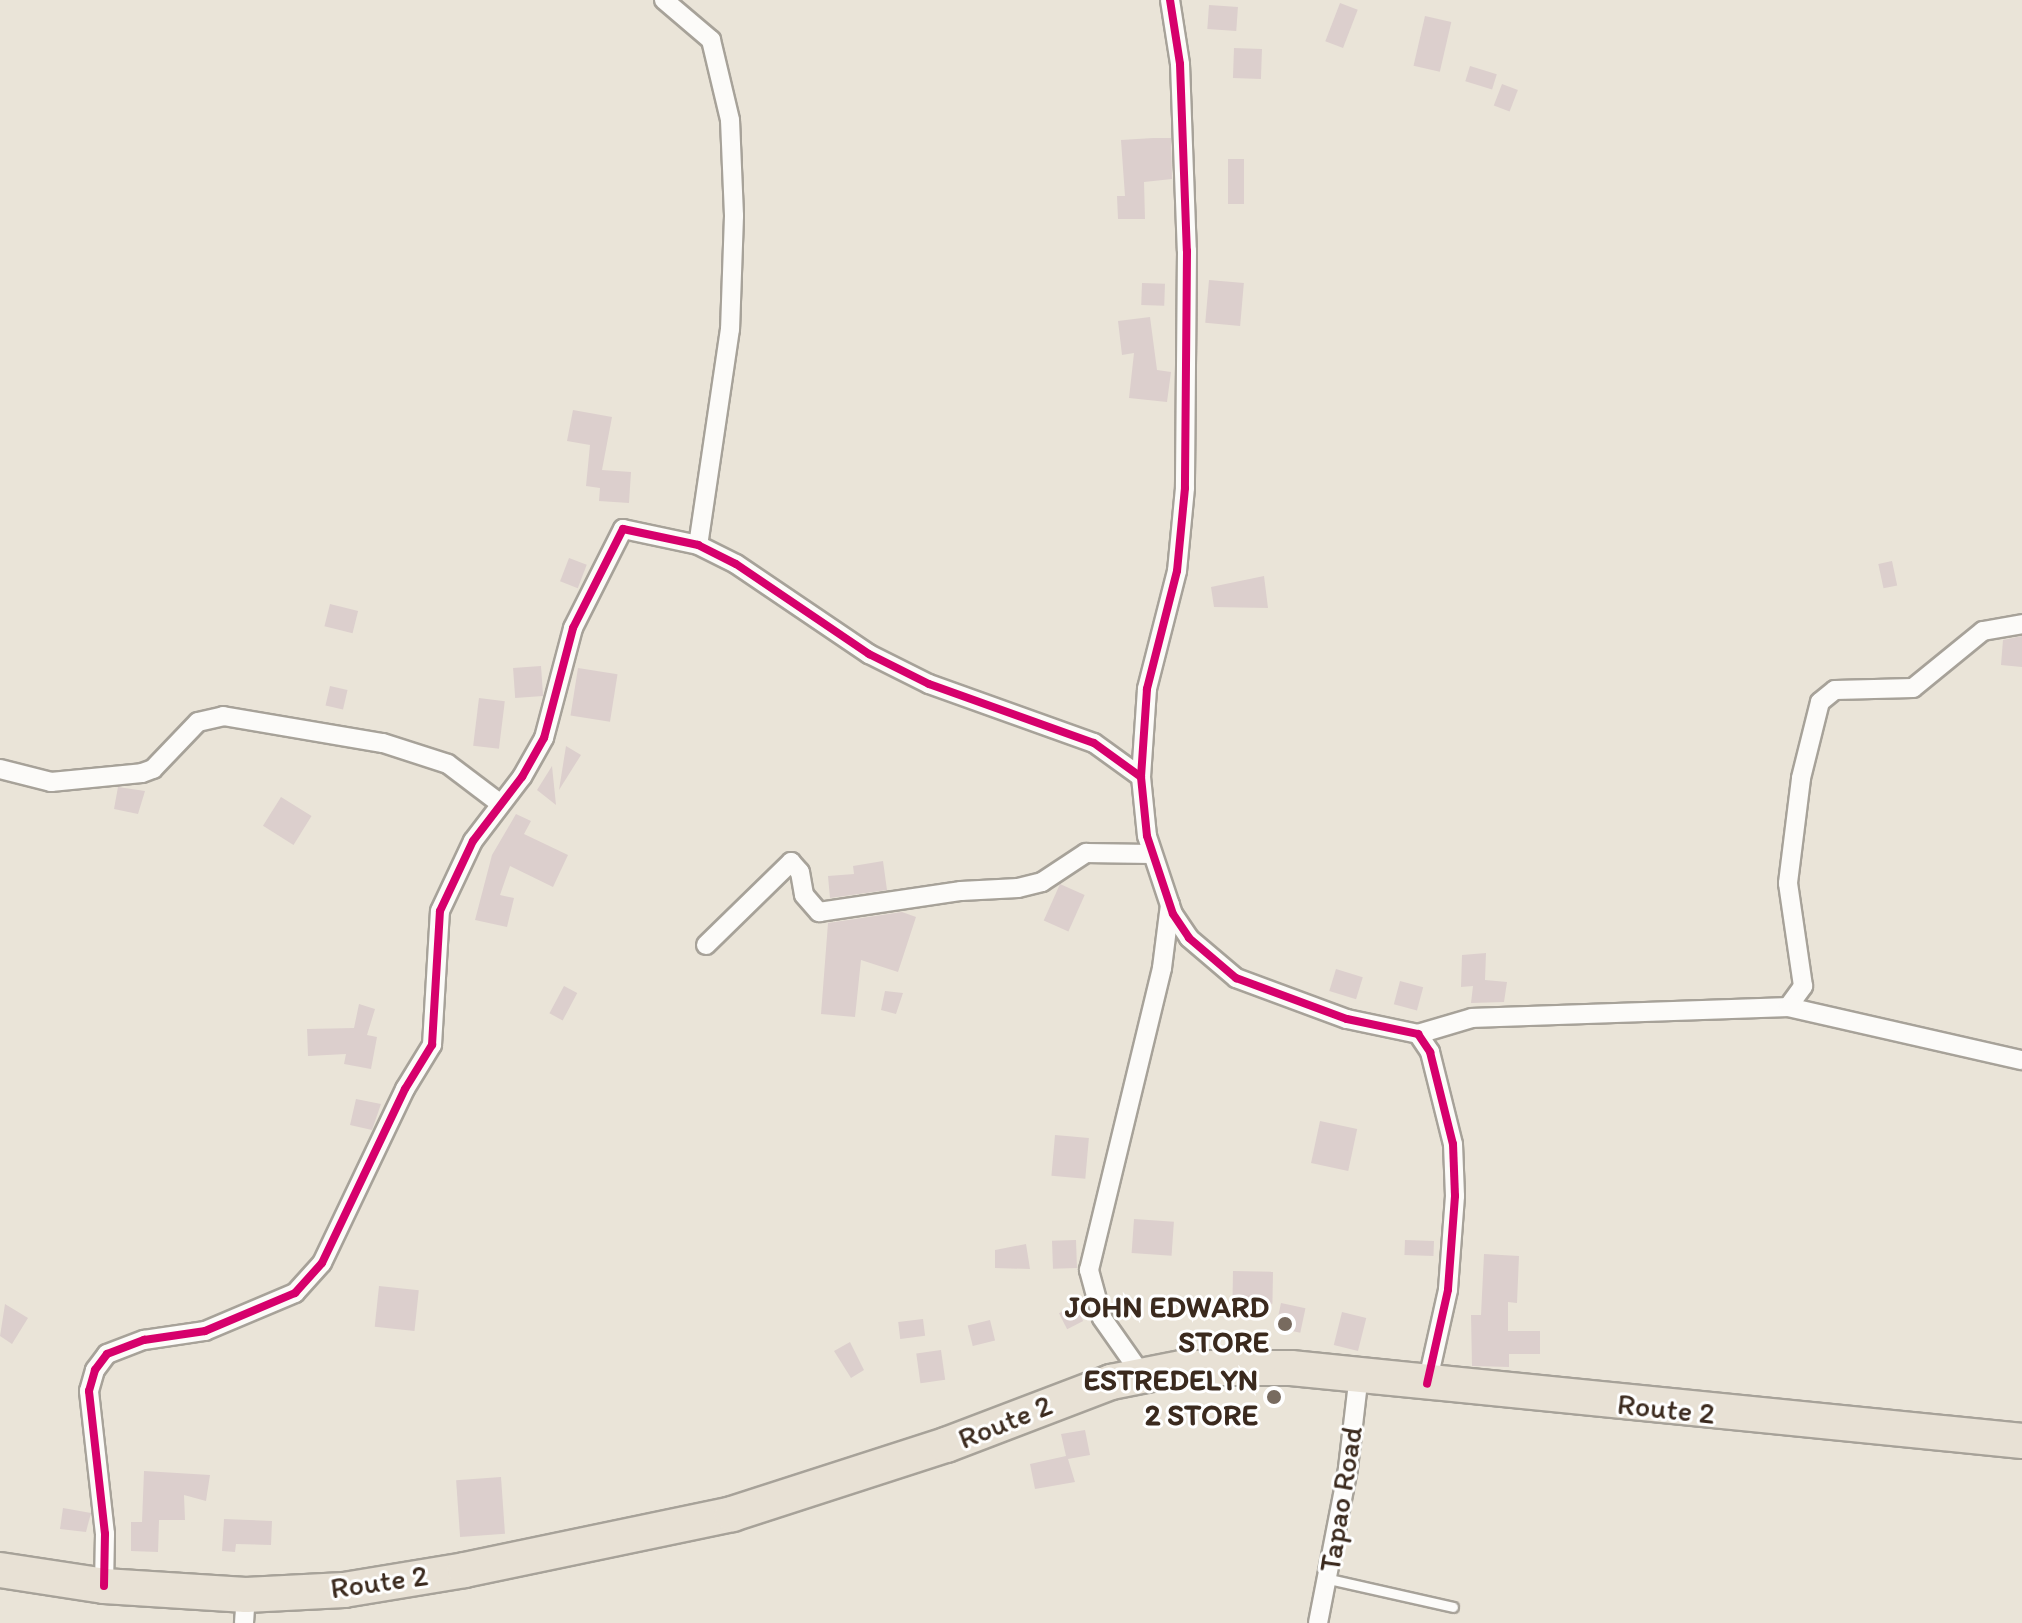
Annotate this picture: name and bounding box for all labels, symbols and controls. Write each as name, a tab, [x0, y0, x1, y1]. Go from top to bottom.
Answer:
place label: JOHN EDWARD STORE	[1065, 1289, 1269, 1360]
marker: JOHN EDWARD STORE	[1276, 1315, 1294, 1333]
place label: ESTREDELYN 2 STORE	[1084, 1362, 1258, 1432]
street label: Route 2	[1615, 1386, 1717, 1432]
street label: Route 2	[953, 1387, 1057, 1457]
marker: ESTREDELYN 2 STORE	[1265, 1388, 1283, 1406]
street label: Tapao Road	[1312, 1424, 1370, 1574]
street label: Route 2	[328, 1557, 430, 1607]

